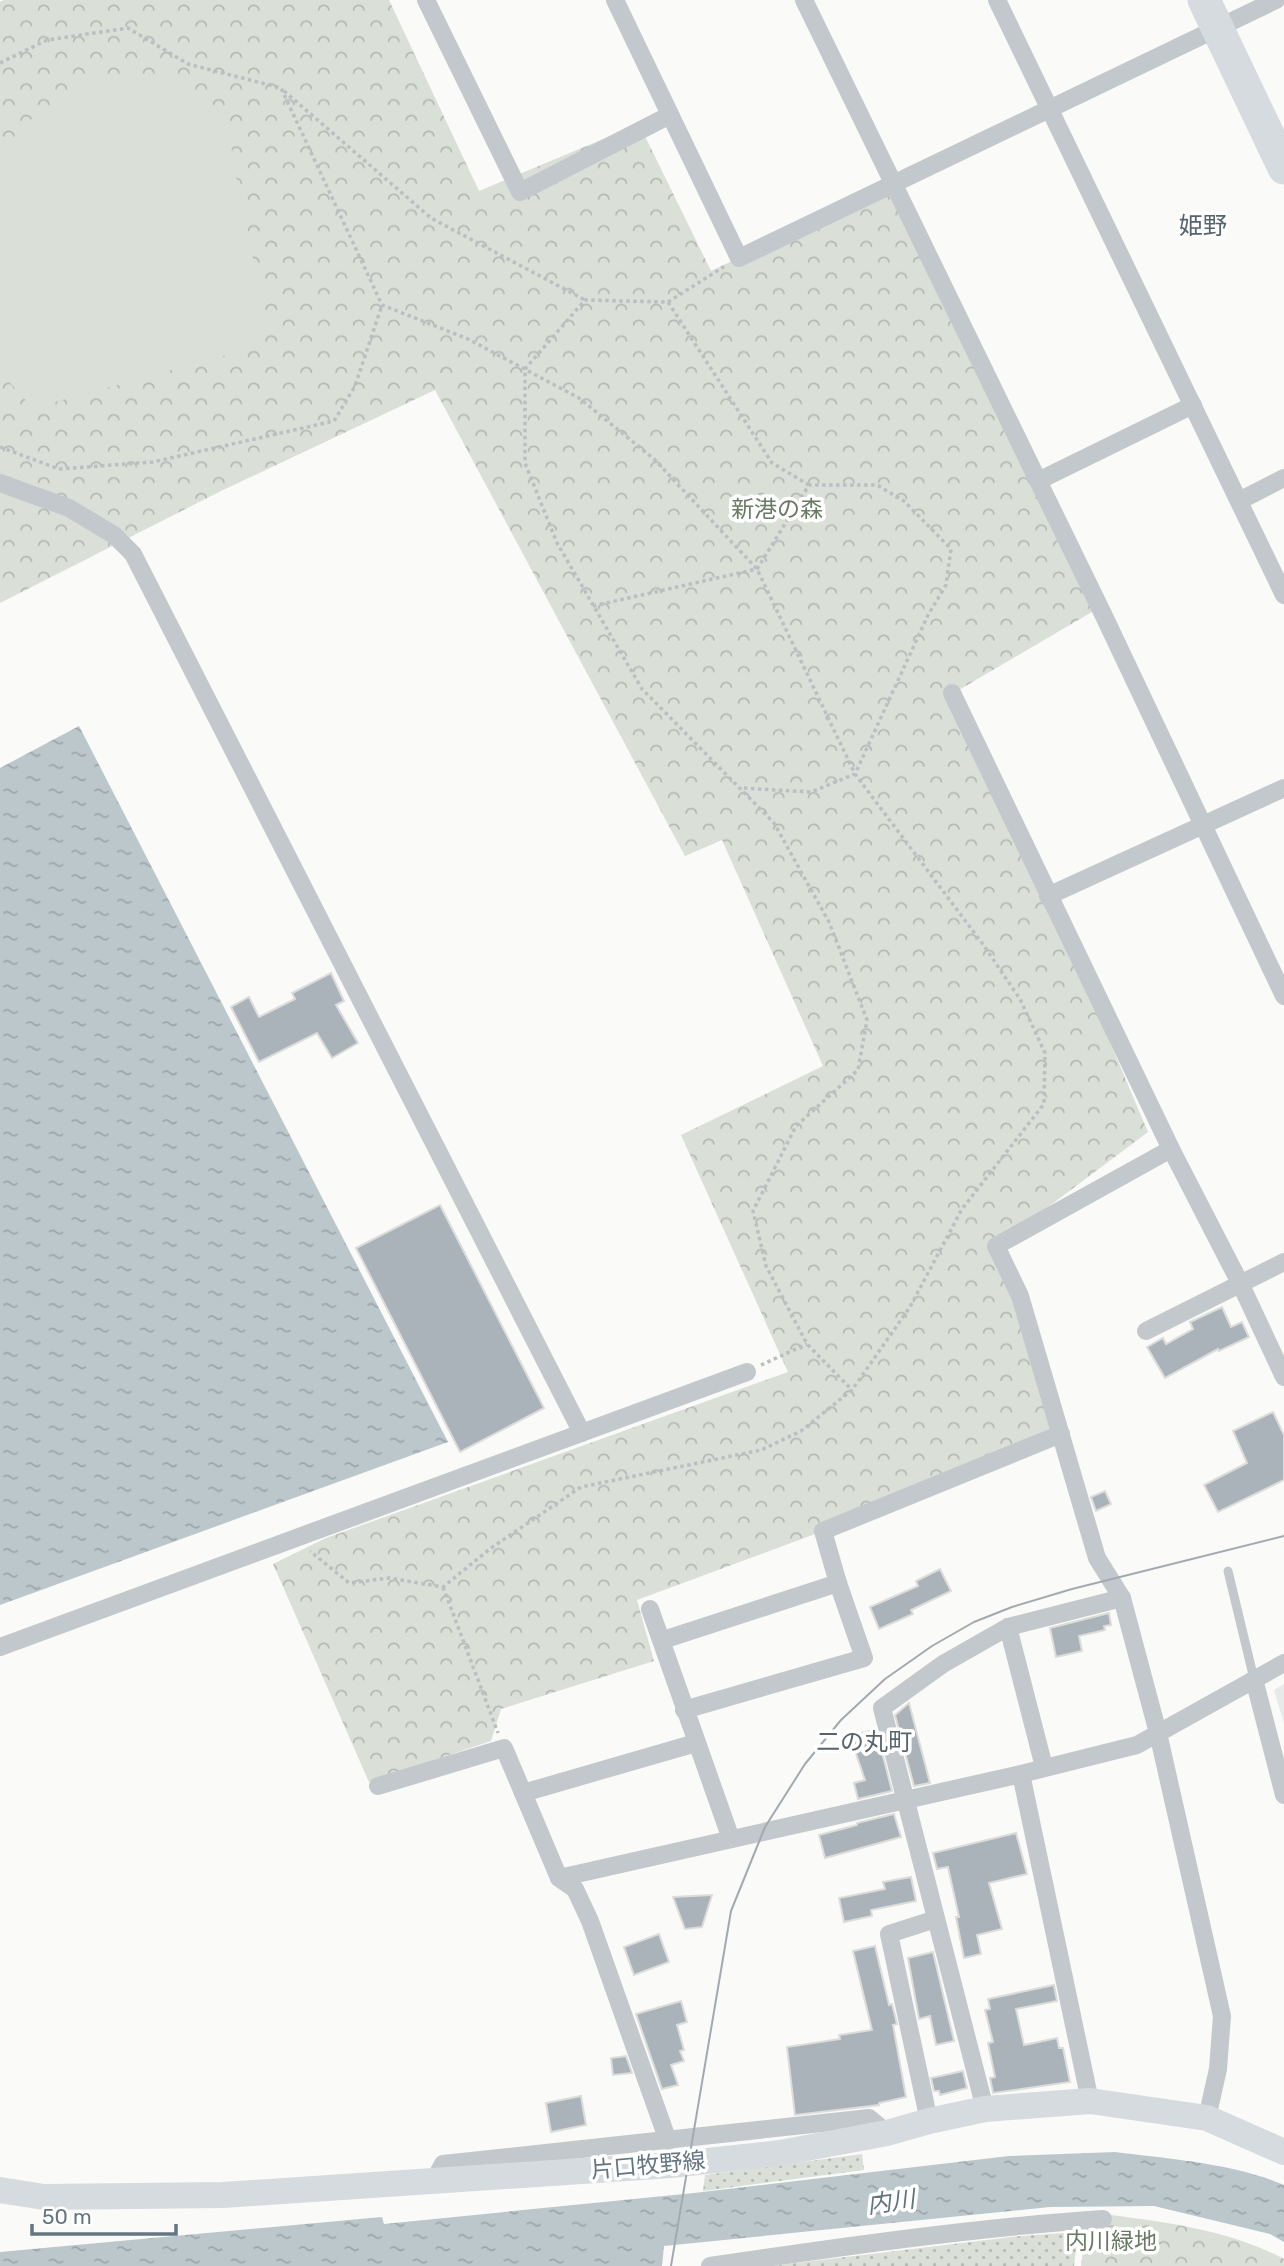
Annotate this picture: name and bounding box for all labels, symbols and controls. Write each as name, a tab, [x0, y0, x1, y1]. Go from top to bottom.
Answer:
district label: 姫野	[1179, 212, 1227, 240]
park label: 新港の森	[731, 495, 823, 523]
district label: 二の丸町	[816, 1728, 912, 1756]
street label: 片口牧野線	[589, 2146, 707, 2184]
water label: 内川	[865, 2184, 920, 2219]
scale bar	[32, 2192, 175, 2236]
text: 50 m	[42, 2204, 92, 2229]
park label: 内川緑地	[1065, 2227, 1157, 2255]

